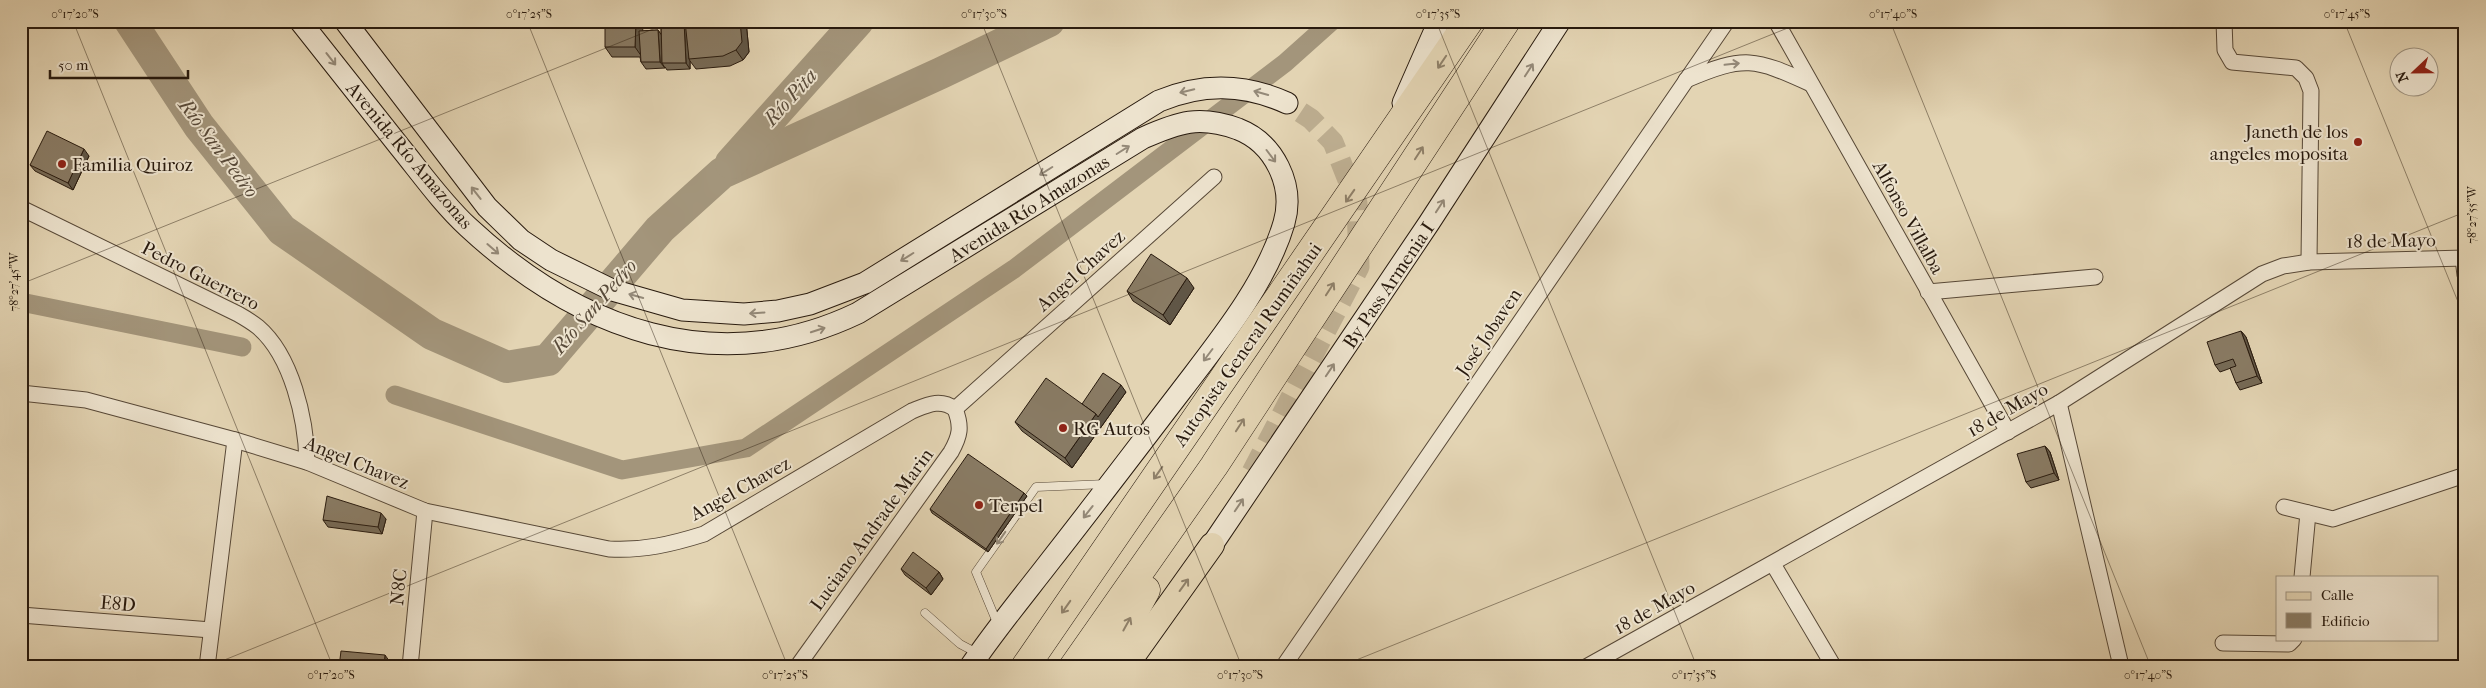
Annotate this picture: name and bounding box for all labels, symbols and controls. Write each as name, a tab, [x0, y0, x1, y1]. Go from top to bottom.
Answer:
text: 0°17'20"S	[51, 7, 99, 21]
text: 0°17'25"S	[506, 7, 552, 21]
text: 0°17'30"S	[961, 7, 1007, 21]
text: 0°17'35"S	[1416, 7, 1460, 21]
text: 0°17'40"S	[1869, 7, 1917, 21]
text: 0°17'45"S	[2324, 7, 2370, 21]
scale bar	[50, 48, 188, 80]
north arrow	[2388, 48, 2438, 98]
one-way arrow	[325, 53, 336, 66]
one-way arrow	[1437, 54, 1447, 68]
text: 50 m	[58, 56, 89, 74]
one-way arrow	[1724, 59, 1740, 68]
one-way arrow	[1524, 63, 1534, 77]
water label: Río Pita	[758, 64, 822, 132]
text: N	[2392, 68, 2412, 85]
street label: Avenida Río Amazonas	[341, 77, 477, 233]
one-way arrow	[1179, 87, 1195, 96]
one-way arrow	[1254, 88, 1270, 97]
water label: Río San Pedro	[173, 93, 263, 202]
place label: Janeth de los angeles moposita	[2210, 121, 2348, 165]
marker: Janeth de los angeles moposita	[2352, 136, 2364, 148]
one-way arrow	[1115, 144, 1129, 154]
one-way arrow	[1414, 147, 1424, 161]
one-way arrow	[1266, 149, 1277, 162]
street label: Avenida Río Amazonas	[945, 151, 1114, 268]
place label: Familia Quiroz	[72, 154, 193, 176]
street label: Alfonso Villalba	[1868, 156, 1948, 278]
marker: Familia Quiroz	[56, 158, 68, 170]
one-way arrow	[1039, 167, 1053, 177]
text: 78°27'55"W	[2465, 185, 2479, 244]
one-way arrow	[471, 186, 481, 200]
one-way arrow	[1345, 188, 1355, 202]
one-way arrow	[1436, 200, 1446, 214]
street label: By Pass Armenia I	[1339, 218, 1439, 353]
street label: Angel Chavez	[1031, 225, 1129, 317]
street label: 18 de Mayo	[2346, 229, 2436, 253]
street label: Pedro Guerrero	[138, 237, 263, 315]
street label: Autopista General Rumiñahui	[1168, 238, 1327, 451]
one-way arrow	[486, 243, 499, 255]
text: 78°27'45"W	[7, 251, 21, 312]
one-way arrow	[901, 252, 915, 262]
water label: Río San Pedro	[546, 254, 642, 360]
one-way arrow	[1325, 282, 1335, 296]
street label: José Jobaven	[1450, 284, 1526, 382]
one-way arrow	[628, 291, 644, 301]
one-way arrow	[750, 309, 766, 318]
one-way arrow	[809, 325, 825, 334]
one-way arrow	[1203, 348, 1213, 362]
one-way arrow	[1325, 363, 1335, 377]
street label: 18 de Mayo	[1963, 378, 2052, 442]
place label: RG Autos	[1073, 418, 1150, 440]
one-way arrow	[1235, 418, 1246, 432]
marker: RG Autos	[1057, 422, 1069, 434]
street label: Angel Chavez	[300, 432, 412, 494]
street label: Luciano Andrade Marin	[806, 444, 938, 615]
street label: Angel Chavez	[686, 452, 794, 526]
one-way arrow	[1153, 466, 1163, 480]
place label: Terpel	[989, 495, 1043, 517]
one-way arrow	[1234, 498, 1245, 512]
marker: Terpel	[973, 499, 985, 511]
one-way arrow	[1083, 505, 1094, 518]
one-way arrow	[996, 531, 1006, 545]
street label: N8C	[386, 568, 412, 607]
street label: 18 de Mayo	[1610, 576, 1699, 639]
legend	[2276, 576, 2438, 640]
one-way arrow	[1179, 578, 1189, 592]
text: Calle	[2321, 586, 2354, 604]
street label: E8D	[99, 591, 137, 617]
one-way arrow	[1061, 600, 1071, 614]
text: Edificio	[2321, 612, 2370, 630]
one-way arrow	[1123, 617, 1132, 632]
text: 0°17'20"S	[307, 668, 355, 682]
text: 0°17'25"S	[762, 668, 808, 682]
text: 0°17'30"S	[1217, 668, 1263, 682]
text: 0°17'35"S	[1672, 668, 1716, 682]
text: 0°17'40"S	[2124, 668, 2172, 682]

